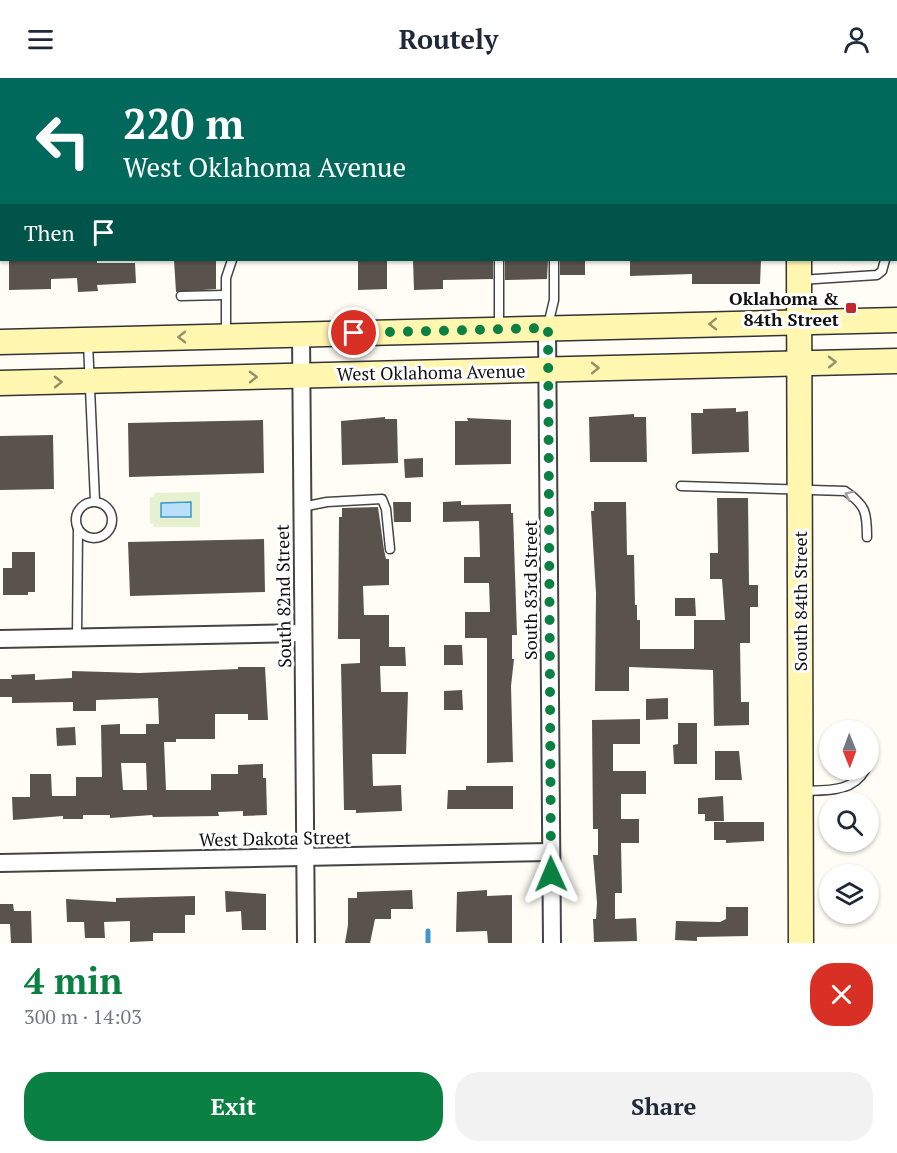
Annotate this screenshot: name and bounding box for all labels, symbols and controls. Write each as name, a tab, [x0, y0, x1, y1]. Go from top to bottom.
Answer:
text: Routely	[399, 21, 498, 57]
icon: menu	[24, 23, 57, 56]
icon: person	[840, 23, 873, 56]
text: 220 m	[123, 95, 244, 151]
icon: left	[24, 102, 102, 180]
text: West Oklahoma Avenue	[123, 149, 406, 185]
icon: arrive	[87, 216, 120, 249]
text: Then	[24, 218, 75, 247]
place label: Oklahoma & 84th Street	[729, 286, 839, 331]
marker: Oklahoma & 84th Street	[844, 301, 858, 315]
pin	[328, 307, 379, 358]
icon: arrive	[337, 316, 370, 349]
one-way arrow	[708, 318, 717, 331]
one-way arrow	[177, 331, 186, 344]
one-way arrow	[828, 356, 837, 368]
street label: West Oklahoma Avenue	[336, 358, 526, 386]
one-way arrow	[591, 362, 600, 374]
one-way arrow	[249, 371, 258, 383]
one-way arrow	[54, 376, 63, 388]
one-way arrow	[844, 491, 855, 503]
street label: South 83rd Street	[518, 520, 542, 660]
street label: South 82nd Street	[270, 524, 296, 668]
street label: South 84th Street	[788, 530, 812, 671]
north arrow	[819, 720, 879, 780]
map controls	[819, 720, 879, 924]
button: search	[819, 792, 879, 852]
street label: West Dakota Street	[199, 825, 352, 851]
position arrow	[519, 842, 583, 906]
button: layers	[819, 864, 879, 924]
text: 4 min	[24, 957, 122, 1004]
button: close	[810, 963, 873, 1026]
text: 300 m · 14:03	[24, 1003, 142, 1030]
button: Exit	[24, 1072, 443, 1141]
button: Share	[455, 1072, 873, 1141]

